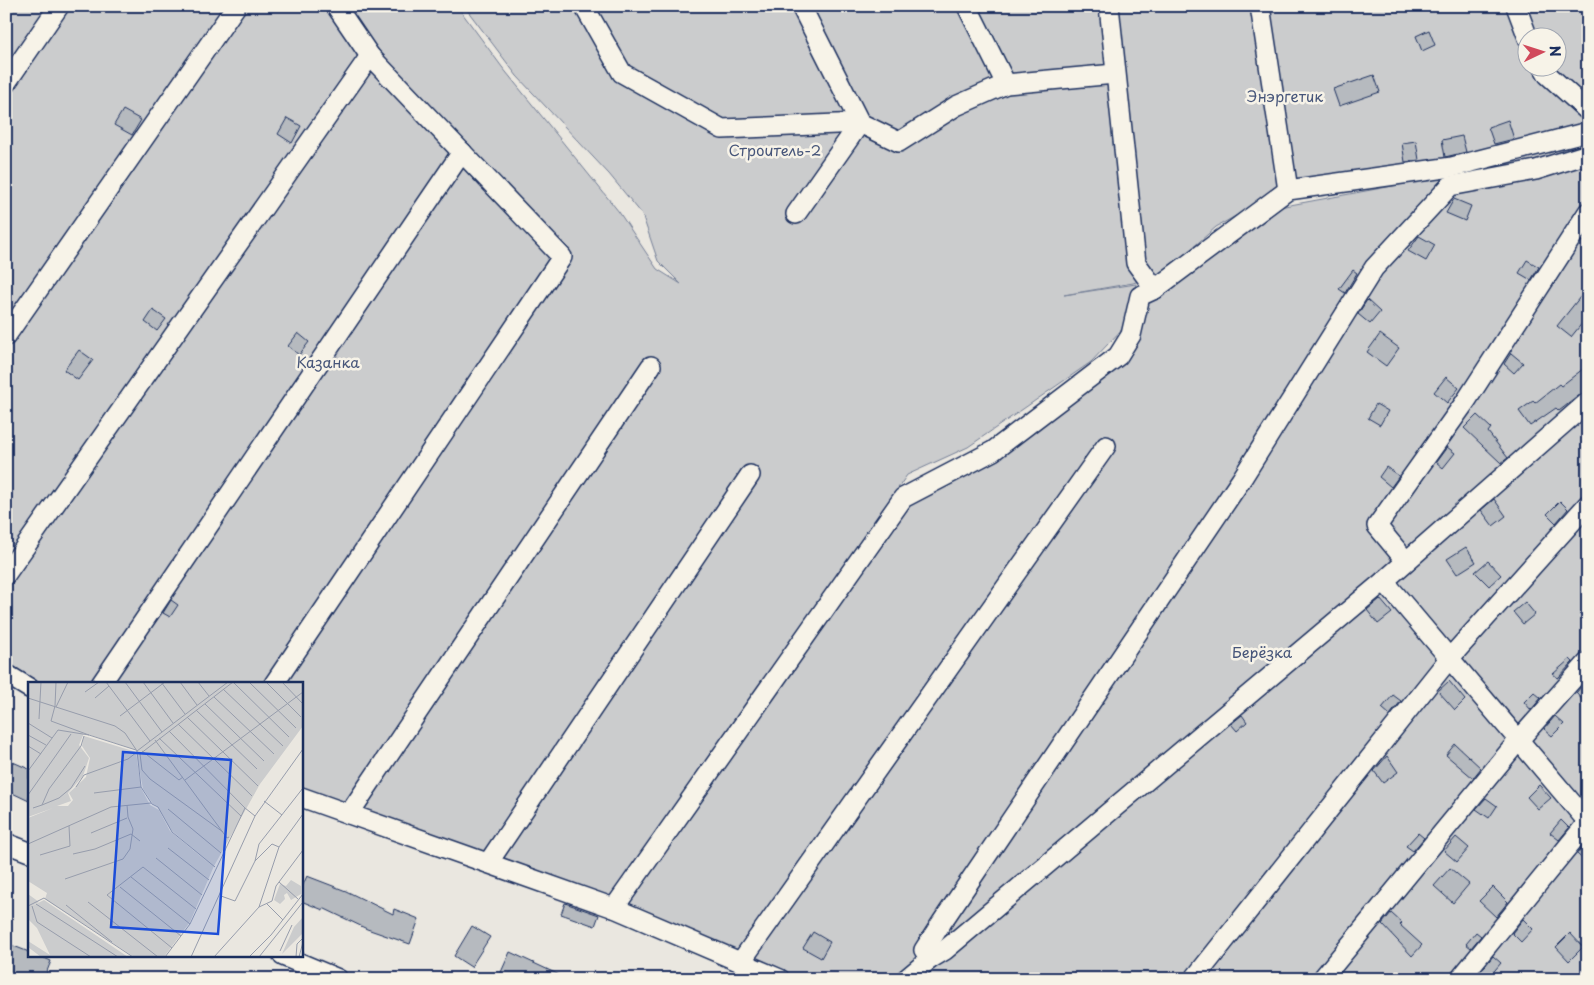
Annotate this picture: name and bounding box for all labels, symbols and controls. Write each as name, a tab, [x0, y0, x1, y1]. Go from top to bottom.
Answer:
north arrow	[1516, 28, 1566, 78]
text: N	[1545, 45, 1566, 57]
park label: Энэргетик	[1247, 84, 1323, 107]
park label: Строитель-2	[729, 138, 821, 161]
park label: Казанка	[296, 350, 360, 373]
park label: Берёзка	[1232, 640, 1293, 663]
inset map	[28, 682, 302, 958]

